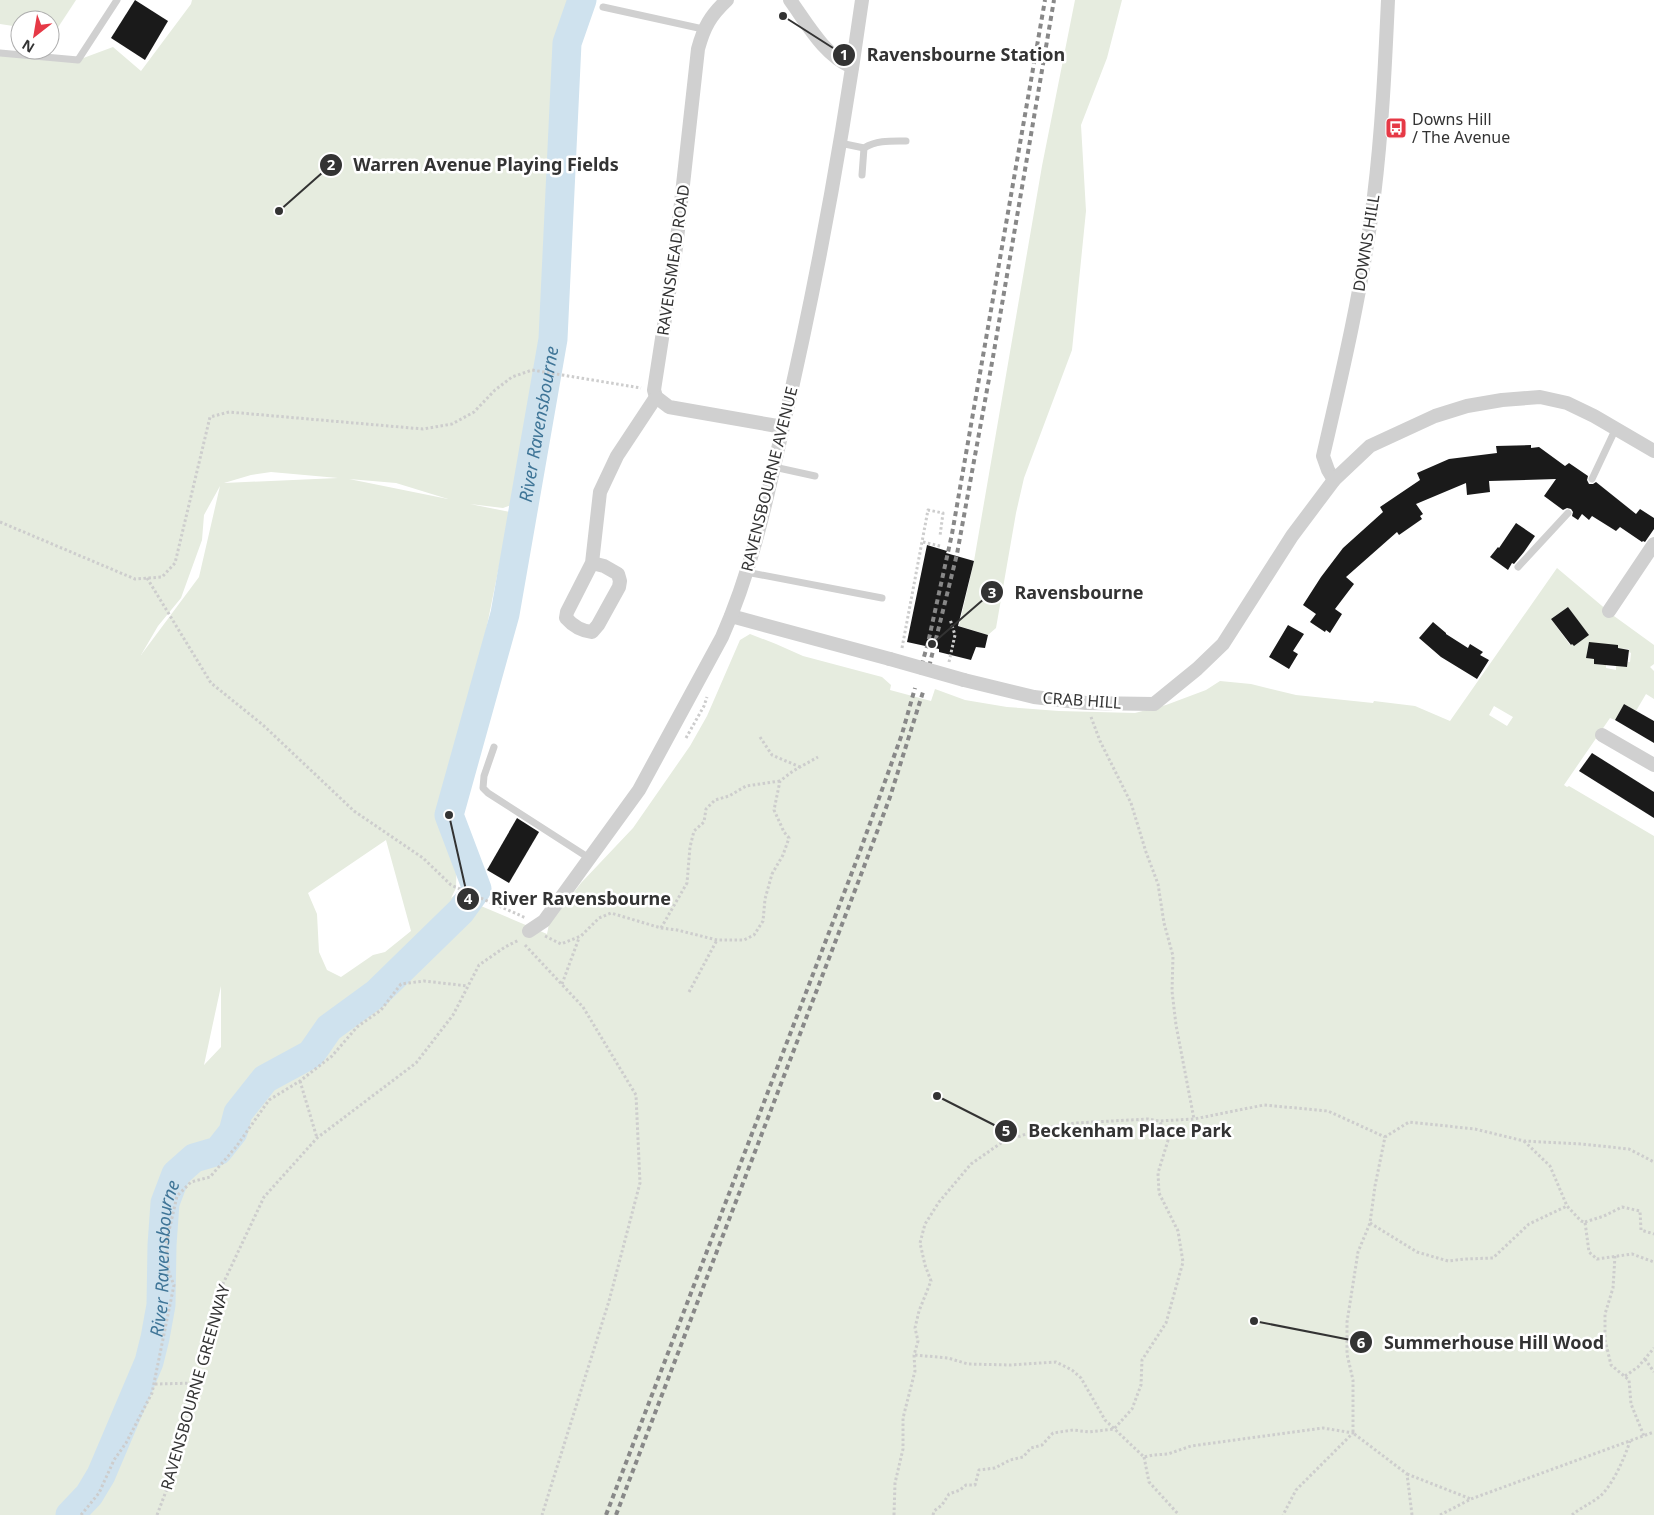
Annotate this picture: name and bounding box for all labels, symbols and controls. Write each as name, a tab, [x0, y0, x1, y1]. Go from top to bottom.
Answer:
north arrow	[10, 10, 60, 60]
text: N	[18, 35, 38, 58]
callout: Ravensbourne Station	[832, 38, 1075, 71]
text: Ravensbourne Station	[867, 42, 1065, 66]
text: 1	[840, 44, 848, 64]
place label: Downs Hill / The Avenue	[1412, 108, 1510, 148]
bus stop icon: Downs Hill / The Avenue	[1384, 116, 1408, 140]
callout: Warren Avenue Playing Fields	[319, 149, 629, 182]
text: Warren Avenue Playing Fields	[353, 152, 619, 176]
text: 2	[327, 154, 336, 174]
street label: RAVENSMEAD ROAD	[651, 183, 695, 337]
street label: DOWNS HILL	[1347, 193, 1385, 293]
water label: River Ravensbourne	[513, 344, 564, 504]
street label: RAVENSBOURNE AVENUE	[735, 384, 803, 574]
callout: Ravensbourne	[979, 576, 1154, 609]
text: Ravensbourne	[1014, 580, 1144, 604]
text: 3	[988, 582, 996, 602]
street label: CRAB HILL	[1042, 686, 1122, 714]
callout: River Ravensbourne	[456, 882, 681, 915]
text: River Ravensbourne	[491, 886, 671, 910]
text: 4	[464, 888, 473, 908]
callout: Beckenham Place Park	[993, 1114, 1242, 1147]
text: Beckenham Place Park	[1028, 1118, 1233, 1142]
text: 5	[1002, 1120, 1010, 1140]
water label: River Ravensbourne	[143, 1176, 185, 1339]
street label: RAVENSBOURNE GREENWAY	[155, 1281, 235, 1492]
callout: Summerhouse Hill Wood	[1348, 1326, 1614, 1359]
text: Summerhouse Hill Wood	[1384, 1330, 1604, 1354]
text: 6	[1357, 1332, 1366, 1352]

